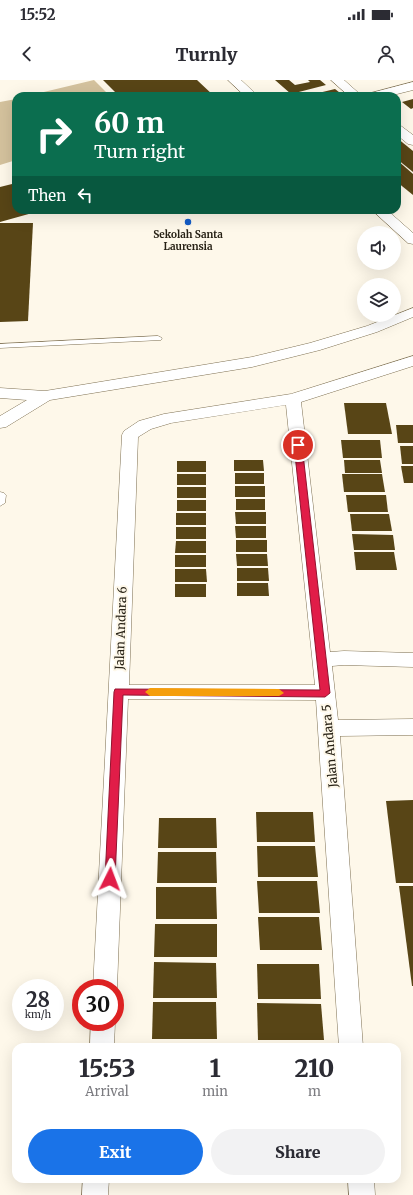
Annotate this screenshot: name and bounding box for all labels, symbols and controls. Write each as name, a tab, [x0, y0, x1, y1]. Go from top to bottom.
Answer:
text: 15:52	[20, 5, 55, 24]
icon: back	[16, 43, 38, 65]
text: Turnly	[176, 43, 237, 66]
icon: person	[375, 43, 397, 65]
text: 60 m	[94, 105, 164, 141]
icon: right	[28, 108, 80, 160]
text: Turn right	[94, 140, 185, 163]
icon: left	[74, 184, 96, 206]
text: Then	[28, 186, 66, 205]
marker: Sekolah Santa Laurensia	[183, 217, 193, 227]
map controls	[357, 226, 401, 322]
button: sound	[357, 226, 401, 270]
place label: Sekolah Santa Laurensia	[153, 228, 223, 253]
button: layers	[357, 278, 401, 322]
pin	[281, 428, 315, 462]
icon: arrive	[287, 434, 309, 456]
street label: Jalan Andara 6	[112, 586, 129, 671]
street label: Jalan Andara 5	[318, 704, 341, 789]
position arrow	[89, 858, 131, 900]
speed limit sign: 30	[72, 979, 124, 1031]
text: 28	[26, 987, 50, 1012]
text: km/h	[25, 1008, 51, 1021]
text: 15:53	[79, 1053, 135, 1084]
text: 1	[209, 1053, 221, 1084]
text: 210	[295, 1053, 334, 1084]
text: Arrival	[85, 1083, 129, 1100]
text: min	[202, 1083, 228, 1100]
text: m	[308, 1083, 321, 1100]
button: Exit	[28, 1129, 203, 1175]
button: Share	[211, 1129, 385, 1175]

